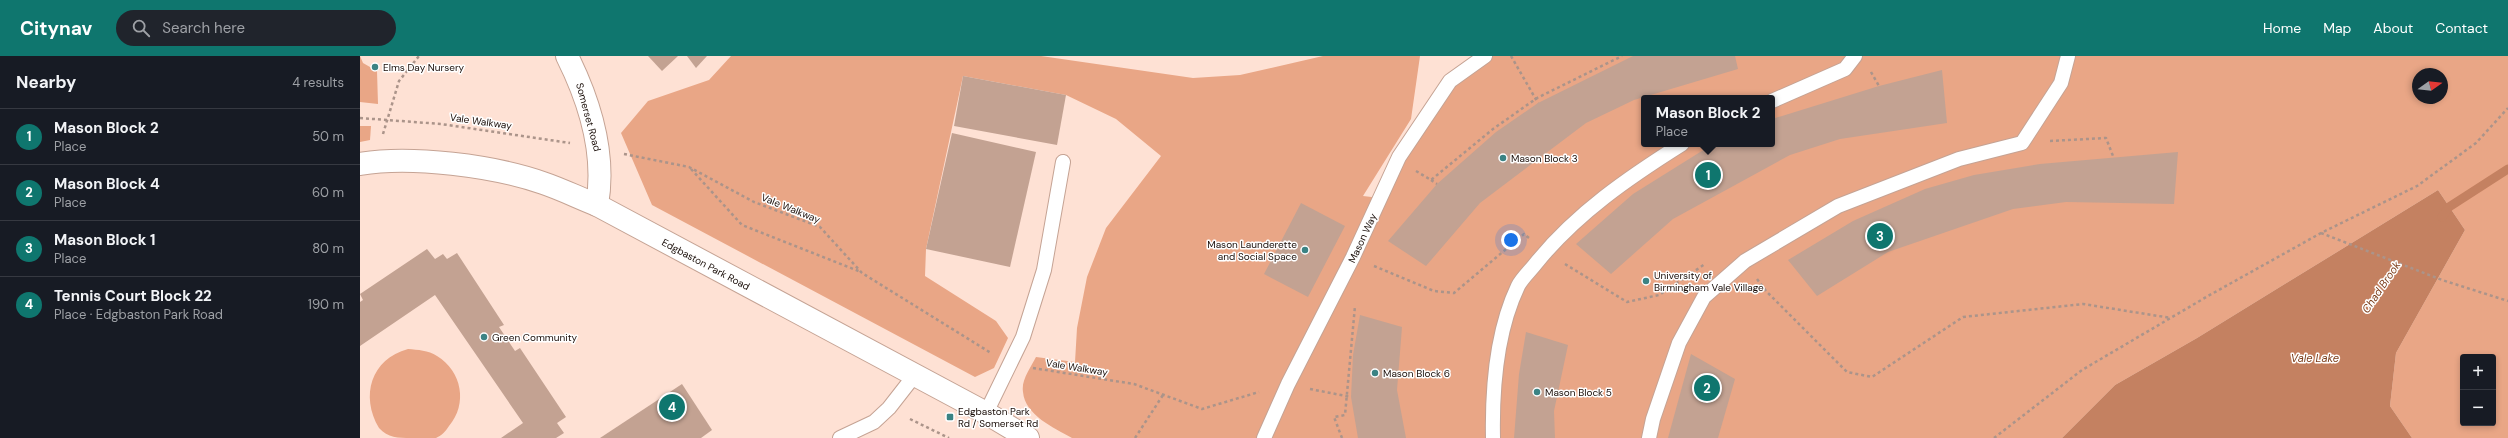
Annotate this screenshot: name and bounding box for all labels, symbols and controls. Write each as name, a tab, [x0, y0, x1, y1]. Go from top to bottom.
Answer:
search box	[116, 10, 396, 46]
text: Citynav	[20, 16, 92, 41]
icon: search	[130, 17, 152, 39]
text: Search here	[162, 18, 245, 38]
text: Home	[2263, 19, 2301, 37]
text: Map	[2323, 19, 2351, 37]
text: About	[2373, 19, 2413, 37]
text: Contact	[2435, 19, 2488, 37]
place label: Elms Day Nursery	[383, 61, 465, 74]
marker: Elms Day Nursery	[370, 62, 380, 72]
north arrow	[2412, 68, 2448, 104]
text: Nearby	[16, 71, 76, 93]
text: 4 results	[292, 74, 344, 91]
street label: Somerset Road	[573, 81, 604, 153]
popup	[1641, 95, 1775, 147]
text: Mason Block 2	[1656, 103, 1760, 123]
street label: Vale Walkway	[449, 111, 513, 132]
text: Mason Block 2	[54, 118, 159, 138]
text: Place	[1656, 123, 1688, 140]
text: 1	[27, 128, 31, 145]
text: 50 m	[312, 128, 344, 145]
text: Place	[54, 138, 86, 155]
place label: Mason Block 3	[1511, 152, 1578, 165]
marker: Mason Block 3	[1498, 153, 1508, 163]
pin: 1	[1695, 160, 1721, 190]
text: Mason Block 4	[54, 174, 160, 194]
text: 2	[25, 184, 33, 201]
text: 60 m	[312, 184, 344, 201]
street label: Vale Walkway	[759, 191, 823, 226]
text: Place	[54, 194, 86, 211]
street label: Mason Way	[1345, 211, 1380, 265]
pin: 3	[1867, 221, 1893, 251]
text: Mason Block 1	[54, 230, 155, 250]
your location	[1501, 230, 1521, 250]
street label: Edgbaston Park Road	[660, 236, 752, 293]
place label: Mason Launderette and Social Space	[1207, 238, 1297, 263]
text: 3	[25, 240, 33, 257]
text: 80 m	[312, 240, 344, 257]
marker: Mason Launderette and Social Space	[1300, 245, 1310, 255]
text: Place	[54, 250, 86, 267]
water label: Chad Brook	[2359, 258, 2404, 316]
place label: University of Birmingham Vale Village	[1654, 269, 1764, 294]
marker: University of Birmingham Vale Village	[1641, 276, 1651, 286]
text: Tennis Court Block 22	[54, 286, 212, 306]
text: 4	[25, 296, 33, 313]
text: 190 m	[308, 296, 344, 313]
text: Place · Edgbaston Park Road	[54, 306, 223, 323]
place label: Green Community	[492, 331, 578, 344]
marker: Green Community	[479, 332, 489, 342]
water label: Vale Lake	[2291, 351, 2339, 365]
map controls	[2460, 354, 2496, 426]
button: +	[2460, 354, 2496, 390]
street label: Vale Walkway	[1045, 356, 1109, 379]
place label: Mason Block 6	[1383, 367, 1450, 380]
marker: Mason Block 6	[1370, 368, 1380, 378]
pin: 2	[1694, 373, 1720, 403]
place label: Mason Block 5	[1545, 386, 1612, 399]
marker: Mason Block 5	[1532, 387, 1542, 397]
button: −	[2460, 390, 2496, 426]
pin: 4	[659, 392, 685, 422]
place label: Edgbaston Park Rd / Somerset Rd	[958, 405, 1038, 430]
marker: Edgbaston Park Rd / Somerset Rd	[945, 412, 955, 422]

